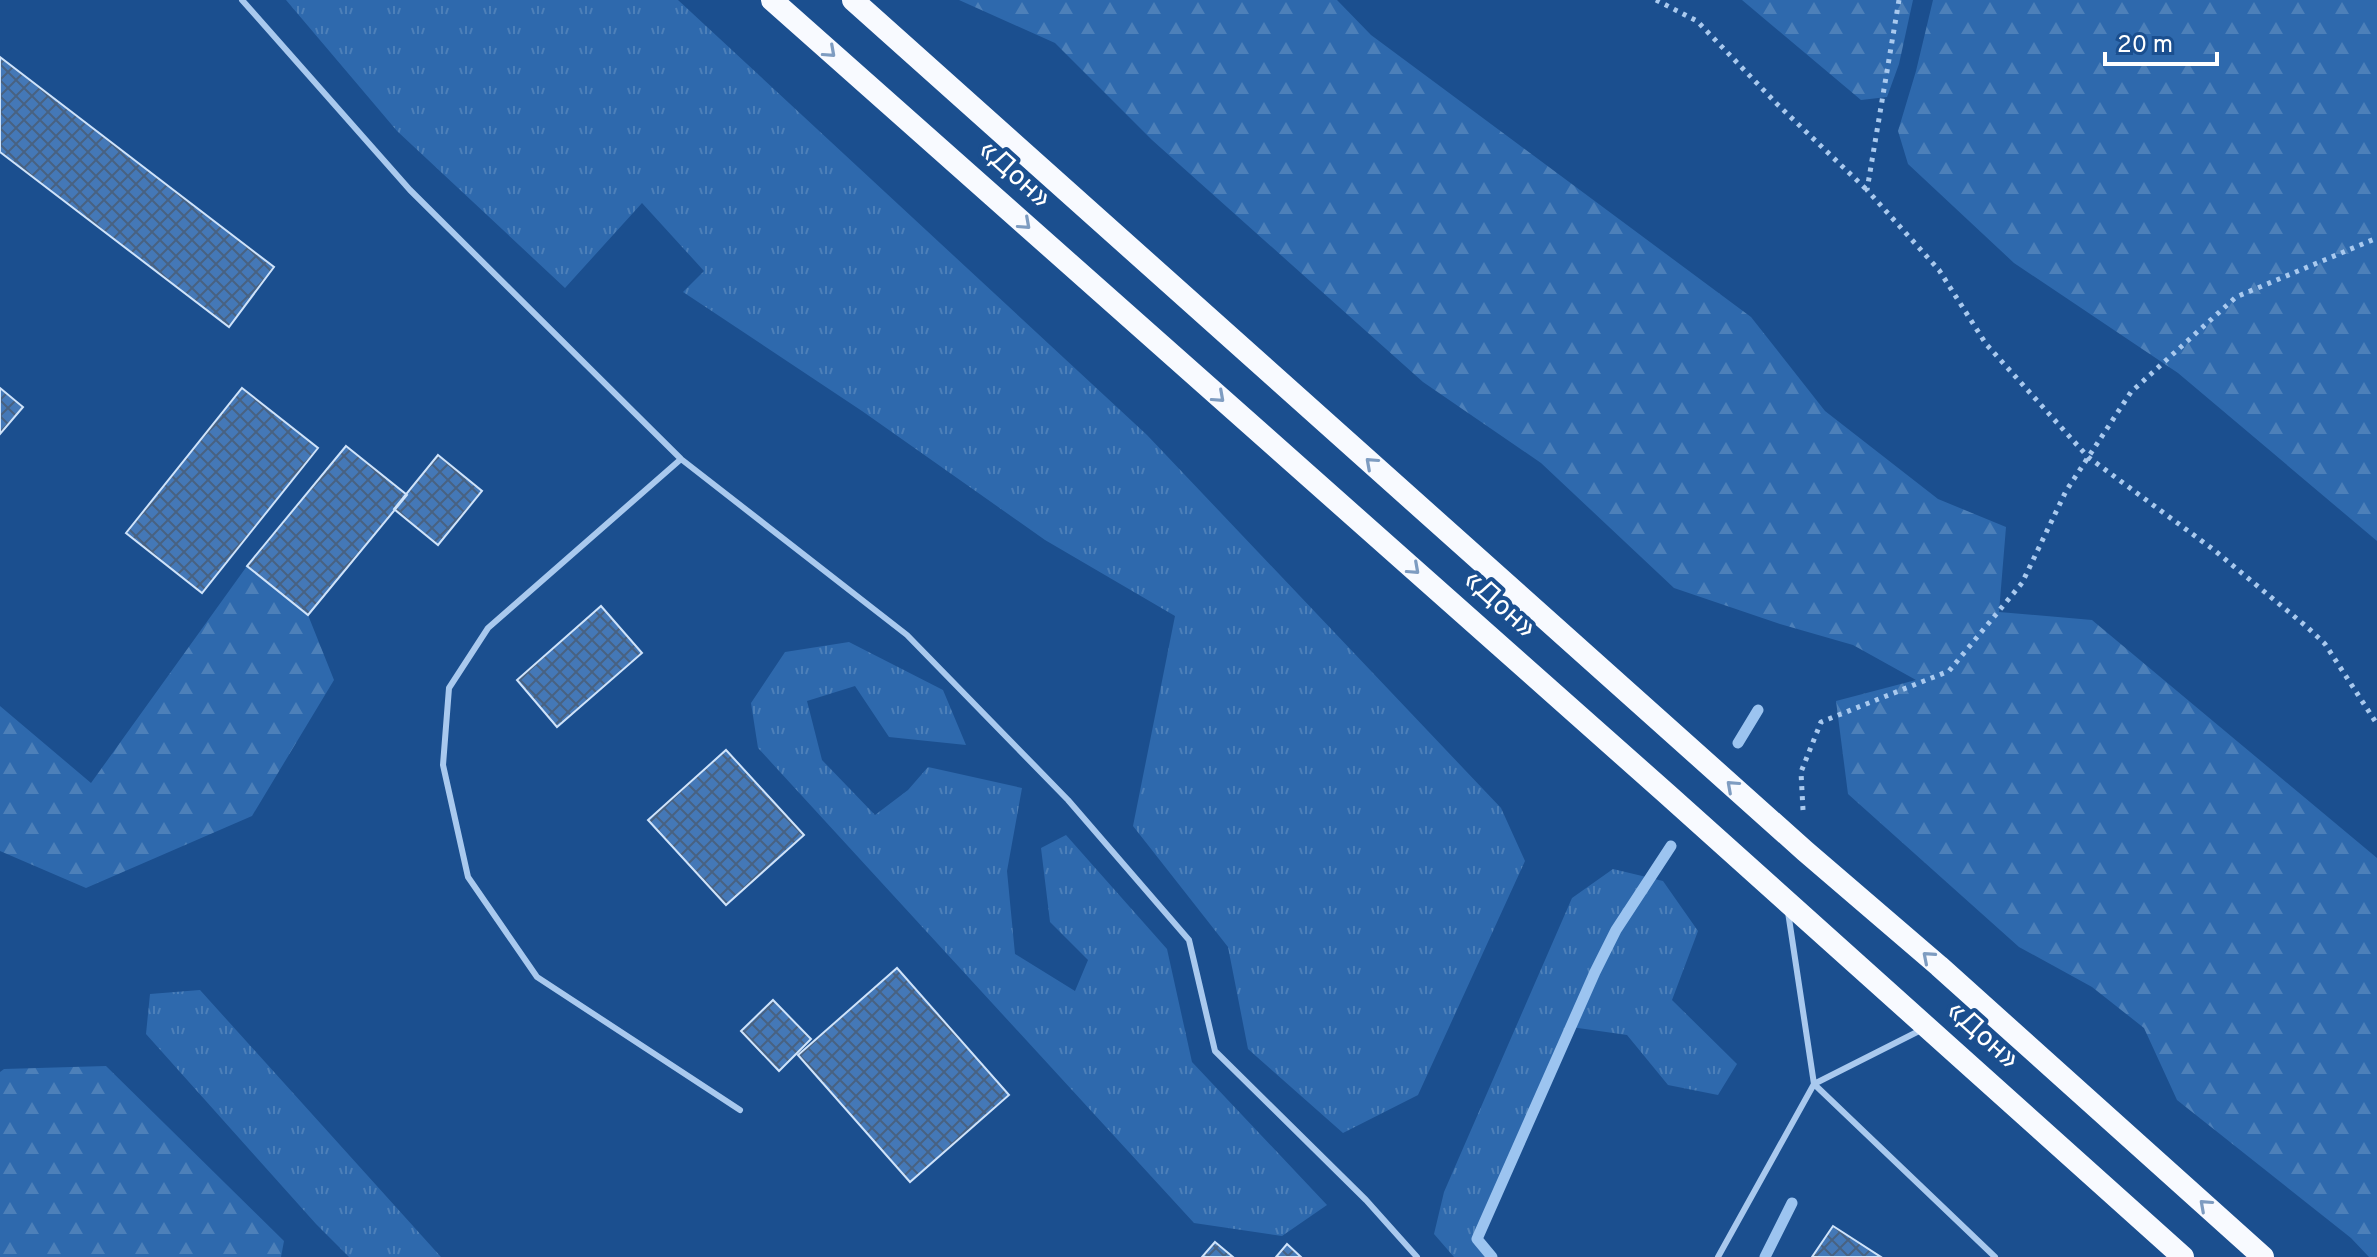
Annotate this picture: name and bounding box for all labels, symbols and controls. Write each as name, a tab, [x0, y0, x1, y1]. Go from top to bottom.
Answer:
scale bar	[2105, 16, 2217, 66]
text: 20 m	[2117, 31, 2173, 61]
one-way arrow	[821, 42, 836, 56]
street label: «Дон»	[970, 133, 1058, 217]
one-way arrow	[1015, 215, 1030, 229]
one-way arrow	[1210, 387, 1225, 402]
one-way arrow	[1366, 458, 1381, 473]
one-way arrow	[1404, 560, 1419, 574]
street label: «Дон»	[1455, 563, 1543, 647]
one-way arrow	[1727, 780, 1741, 795]
one-way arrow	[1923, 952, 1937, 967]
street label: «Дон»	[1938, 994, 2026, 1078]
one-way arrow	[2200, 1200, 2214, 1214]

